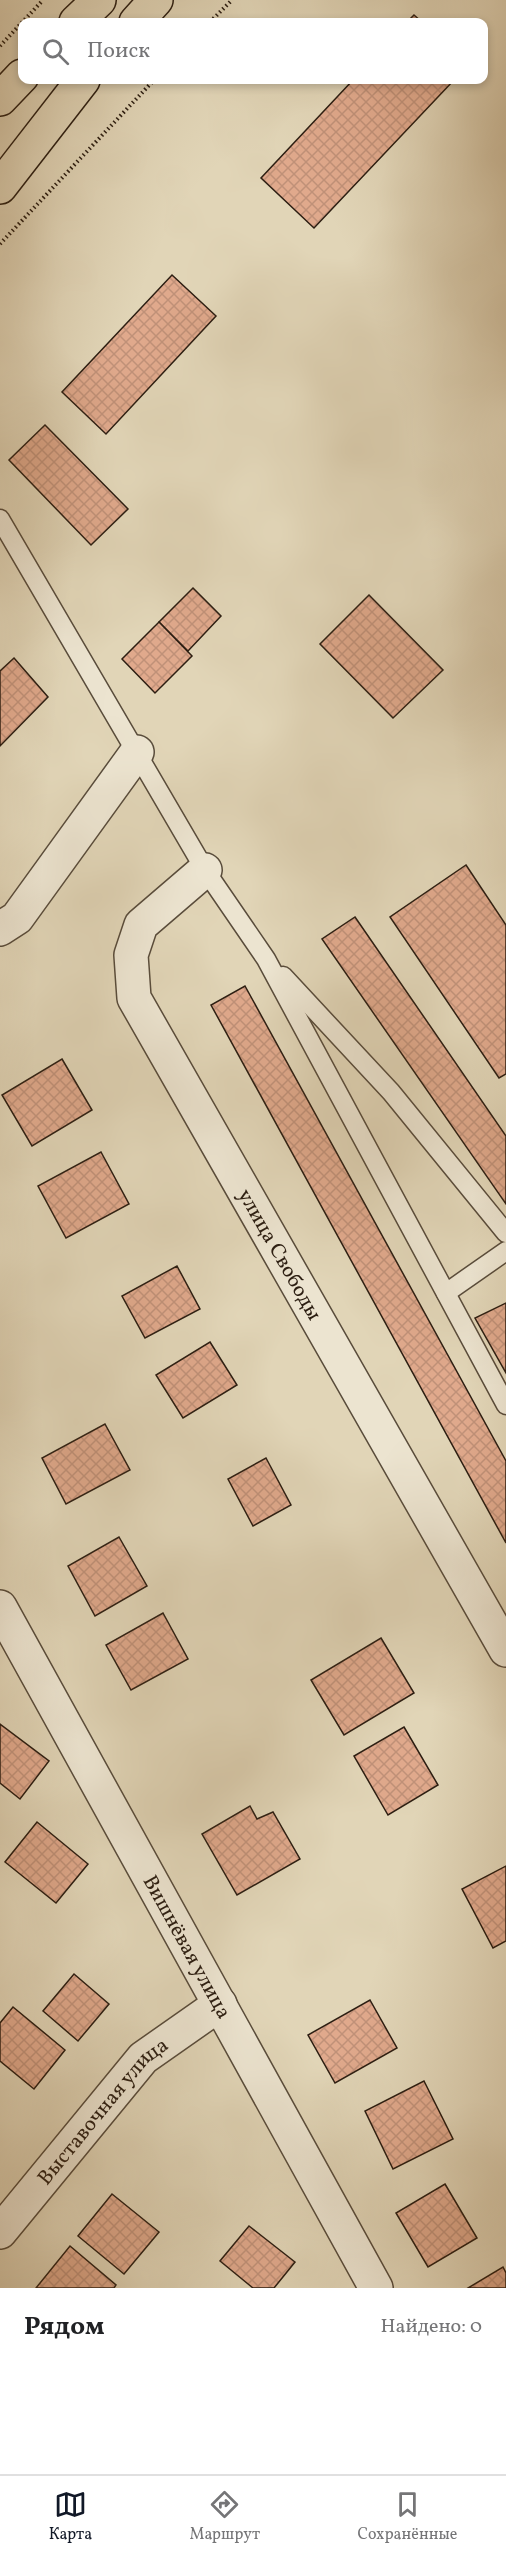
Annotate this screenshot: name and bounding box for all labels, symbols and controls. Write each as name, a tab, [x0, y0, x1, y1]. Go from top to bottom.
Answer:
search box	[18, 18, 488, 84]
icon: search	[39, 35, 72, 68]
text: Поиск	[87, 36, 150, 67]
street label: улица Свободы	[230, 1184, 328, 1326]
street label: Вишнёвая улица	[135, 1870, 238, 2025]
street label: Выставочная улица	[31, 2031, 175, 2192]
text: Рядом	[24, 2309, 104, 2345]
text: Найдено: 0	[380, 2313, 482, 2341]
tab: Карта	[49, 2488, 92, 2546]
tab: Маршрут	[189, 2488, 260, 2546]
tab: Сохранённые	[357, 2488, 457, 2546]

